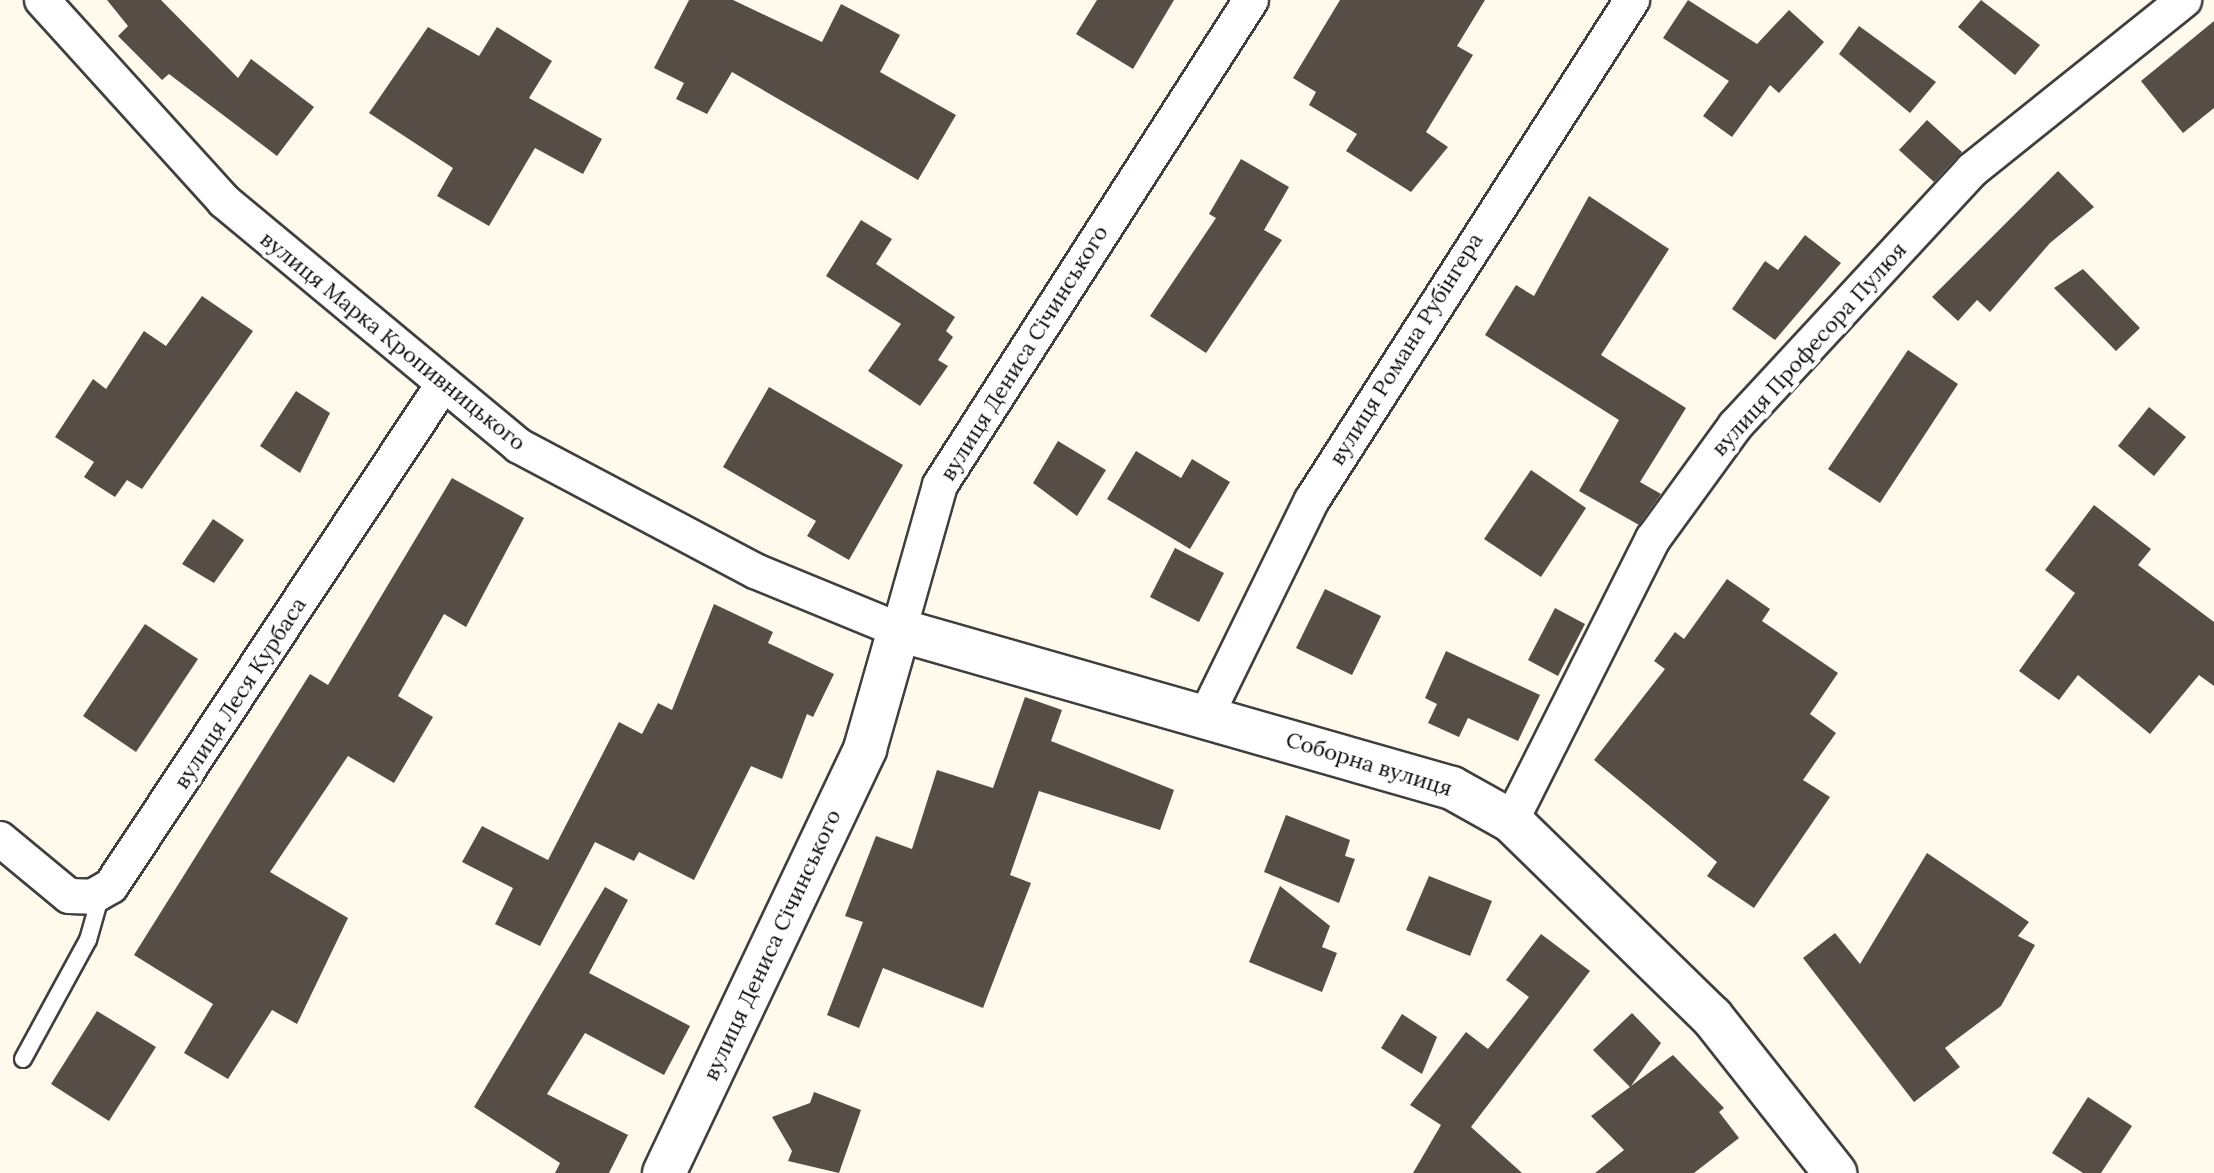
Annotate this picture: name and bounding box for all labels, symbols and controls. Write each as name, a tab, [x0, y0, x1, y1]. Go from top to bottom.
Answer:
street label: вулиця Дениса Січинського	[934, 221, 1114, 485]
street label: вулиця Марка Кропивницького	[255, 226, 531, 456]
street label: вулиця Романа Рубінгера	[1324, 228, 1488, 470]
street label: вулиця Професора Пулюя	[1706, 237, 1912, 461]
street label: вулиця Леся Курбаса	[168, 592, 312, 794]
street label: Соборна вулиця	[1283, 726, 1455, 802]
street label: вулиця Дениса Січинського	[698, 805, 846, 1085]

